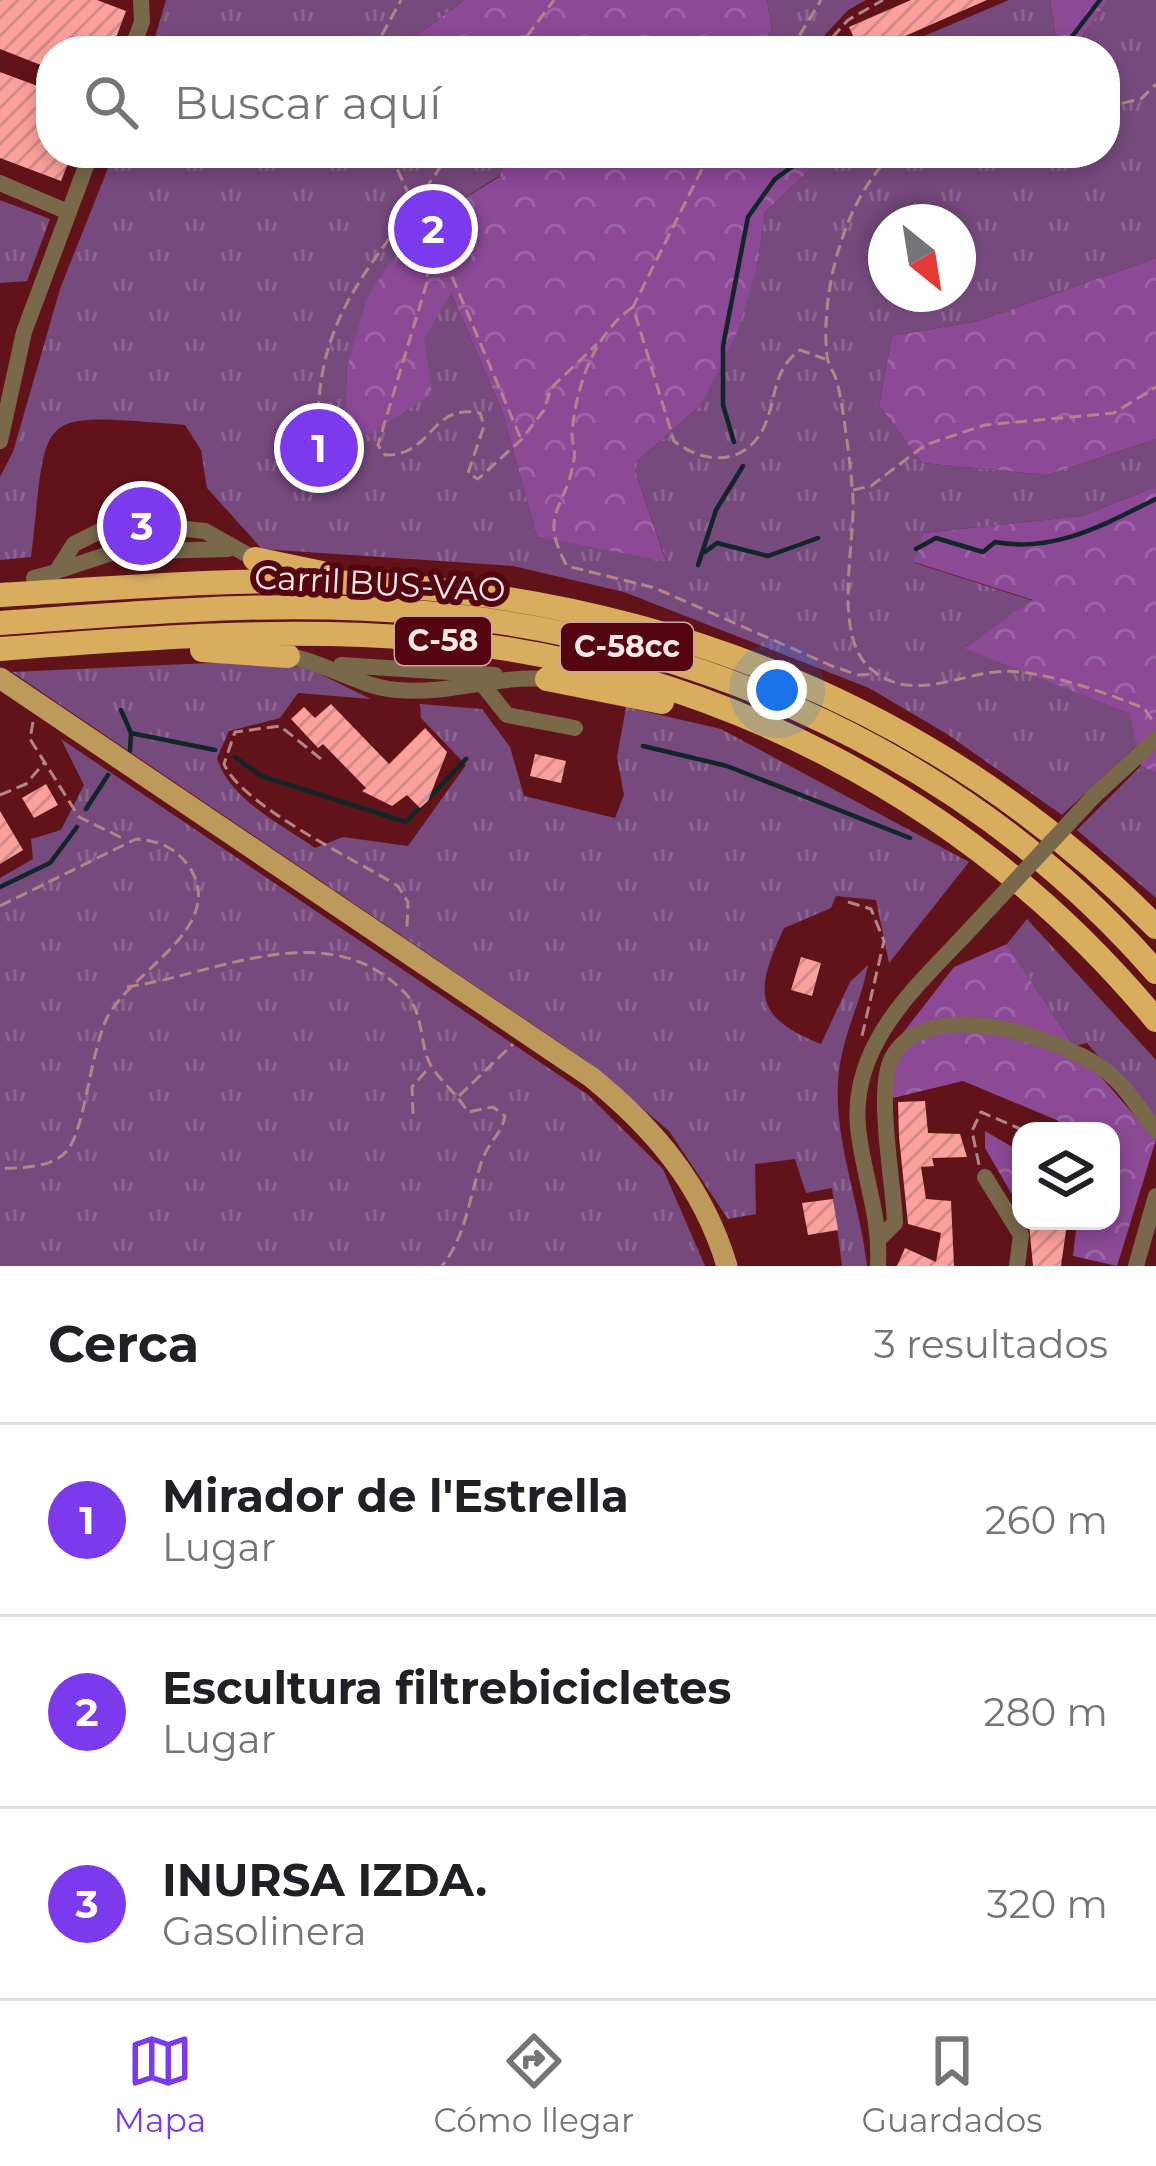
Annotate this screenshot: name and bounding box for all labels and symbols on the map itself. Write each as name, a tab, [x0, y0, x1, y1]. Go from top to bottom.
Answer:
pin: 2	[394, 184, 472, 274]
north arrow	[868, 204, 976, 312]
pin: 1	[280, 403, 358, 493]
pin: 3	[103, 481, 181, 571]
street label: Carril BUS-VAO	[253, 556, 507, 610]
road number: C-58	[395, 617, 491, 665]
road number: C-58cc	[561, 623, 693, 671]
your location	[747, 660, 807, 720]

